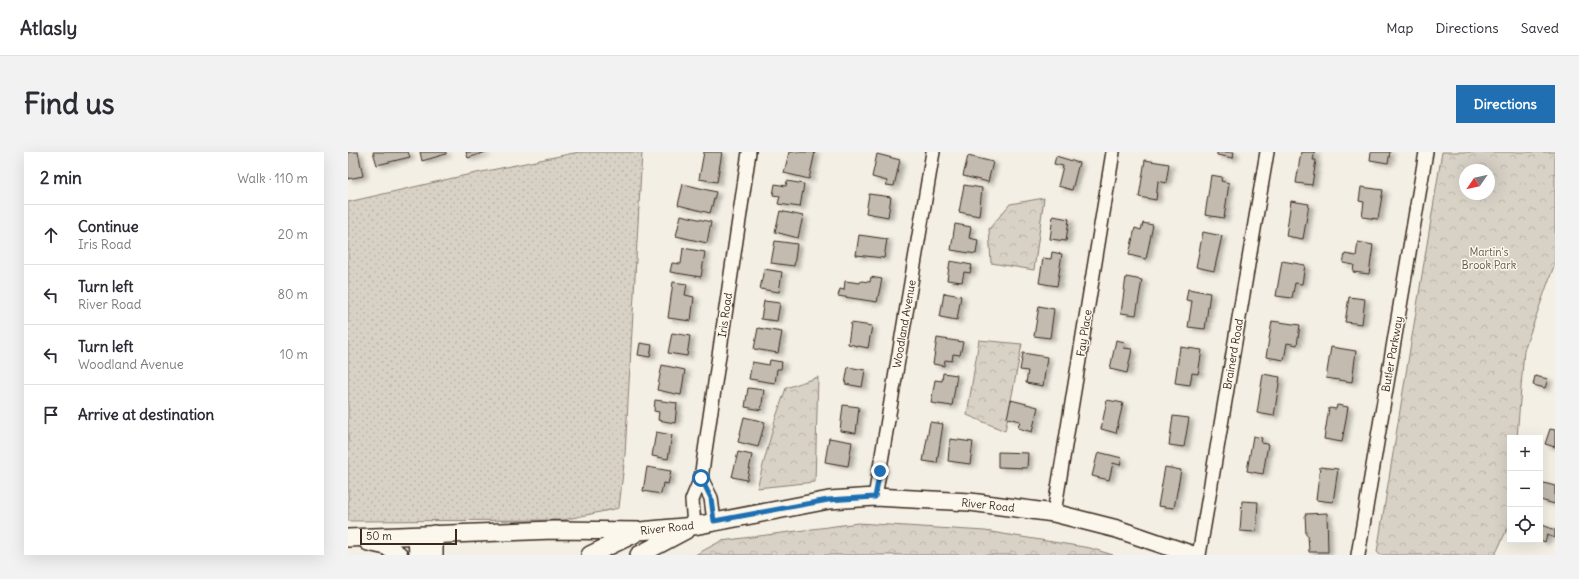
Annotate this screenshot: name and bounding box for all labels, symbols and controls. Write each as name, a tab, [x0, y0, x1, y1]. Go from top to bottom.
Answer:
text: Atlasly	[20, 16, 77, 40]
text: Map	[1386, 19, 1413, 37]
text: Directions	[1435, 19, 1499, 37]
text: Saved	[1521, 19, 1559, 37]
button: Directions	[1456, 85, 1555, 123]
text: Find us	[24, 86, 115, 122]
north arrow	[1459, 164, 1495, 200]
text: 2 min	[40, 167, 82, 189]
text: Walk · 110 m	[237, 170, 308, 187]
text: Continue	[78, 217, 139, 236]
icon: ahead	[40, 224, 62, 246]
text: 20 m	[278, 226, 308, 243]
text: Iris Road	[78, 236, 131, 253]
park label: Martin's Brook Park	[1462, 245, 1517, 272]
text: Turn left	[78, 277, 133, 296]
street label: Woodland Avenue	[889, 279, 919, 369]
icon: left	[40, 284, 62, 306]
text: 80 m	[277, 286, 308, 303]
street label: Iris Road	[715, 291, 735, 338]
text: River Road	[78, 296, 141, 313]
street label: Fay Place	[1073, 308, 1095, 358]
street label: Butler Parkway	[1378, 315, 1406, 393]
street label: Brainerd Road	[1220, 317, 1246, 391]
text: Turn left	[78, 337, 133, 356]
icon: left	[40, 344, 62, 366]
text: 10 m	[280, 346, 308, 363]
text: Woodland Avenue	[78, 356, 184, 373]
icon: arrive	[40, 404, 62, 426]
text: Arrive at destination	[78, 405, 214, 424]
map controls	[1507, 435, 1543, 543]
button: +	[1507, 435, 1543, 471]
route end	[871, 462, 889, 480]
route start	[692, 469, 710, 487]
button: −	[1507, 471, 1543, 507]
street label: River Road	[961, 495, 1016, 515]
button: locate	[1507, 507, 1543, 543]
street label: River Road	[640, 518, 695, 538]
scale bar	[360, 527, 457, 546]
text: 50 m	[366, 529, 392, 543]

